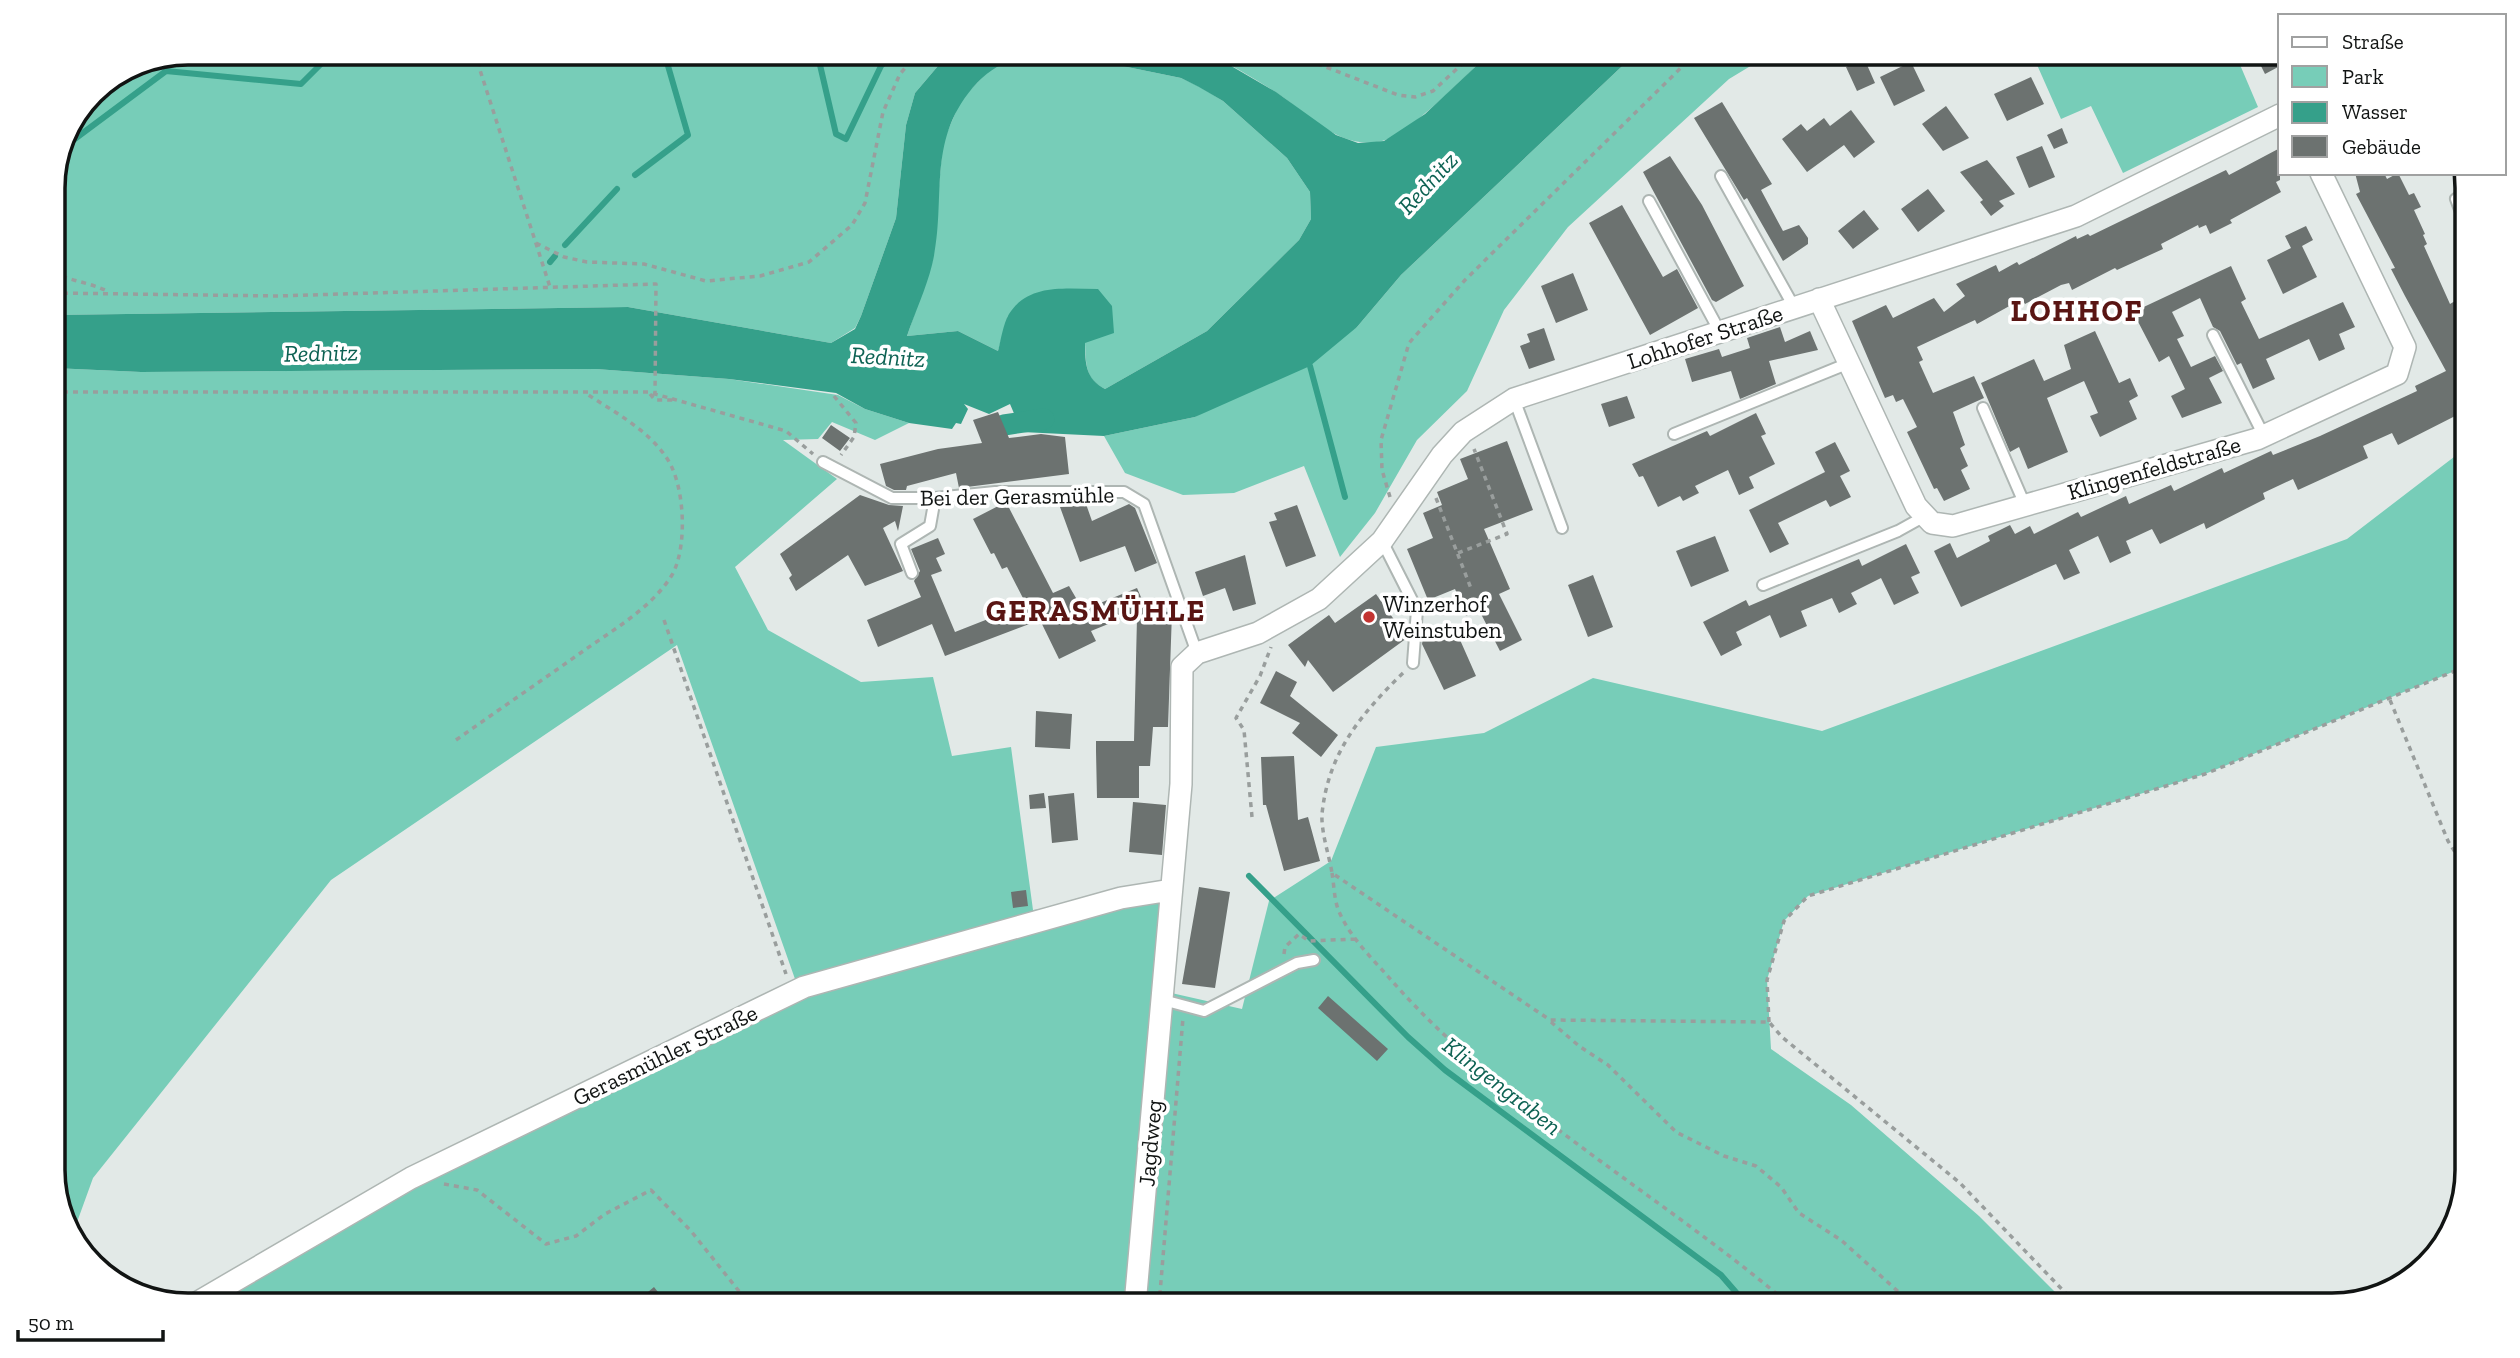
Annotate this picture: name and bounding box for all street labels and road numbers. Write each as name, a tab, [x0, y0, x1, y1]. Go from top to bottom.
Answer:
street label: Lohhofer Straße	[1624, 299, 1786, 375]
street label: Klingenfeldstraße	[2064, 430, 2244, 506]
street label: Bei der Gerasmühle	[920, 480, 1114, 512]
street label: Gerasmühler Straße	[568, 998, 762, 1112]
street label: Jagdweg	[1132, 1098, 1168, 1187]

